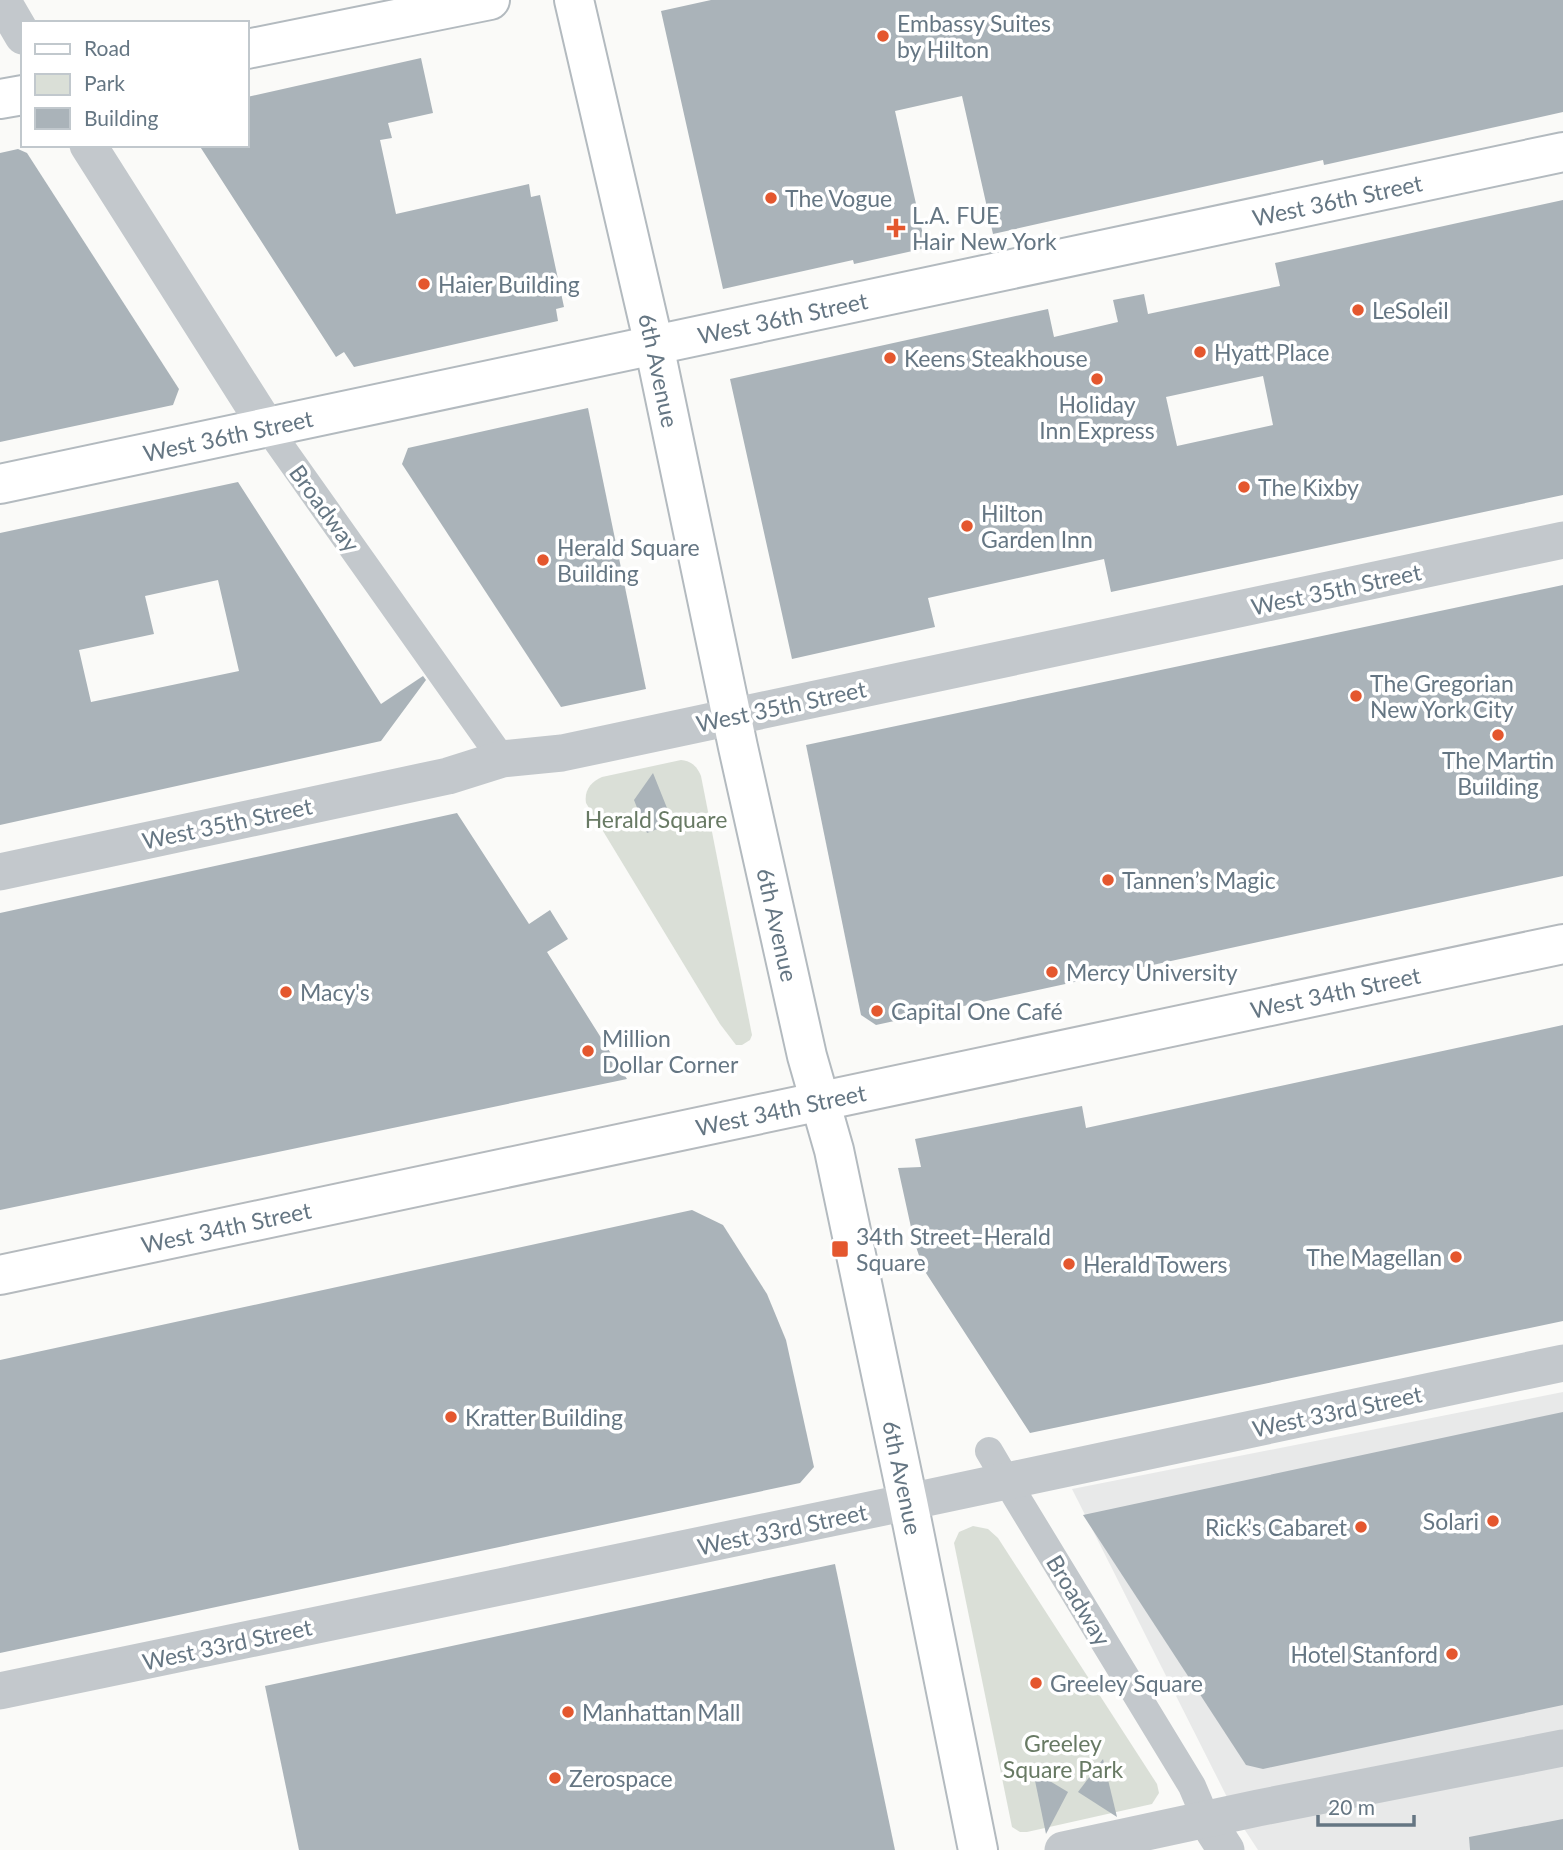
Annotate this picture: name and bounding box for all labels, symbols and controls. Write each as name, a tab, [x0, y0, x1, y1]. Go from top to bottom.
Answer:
place label: Embassy Suites by Hilton	[897, 9, 1051, 63]
legend	[21, 21, 248, 147]
marker: Embassy Suites by Hilton	[875, 28, 891, 44]
text: Road	[84, 35, 131, 60]
text: Park	[84, 70, 125, 95]
text: Building	[84, 105, 159, 130]
street label: West 36th Street	[1250, 168, 1425, 232]
place label: The Vogue	[785, 184, 892, 212]
marker: The Vogue	[763, 190, 779, 206]
place label: L.A. FUE Hair New York	[912, 201, 1057, 255]
marker: L.A. FUE Hair New York	[886, 218, 906, 238]
place label: Haier Building	[438, 270, 580, 298]
marker: Haier Building	[416, 276, 432, 292]
street label: West 36th Street	[695, 286, 871, 349]
place label: LeSoleil	[1372, 296, 1449, 324]
marker: LeSoleil	[1350, 302, 1366, 318]
street label: 6th Avenue	[633, 311, 685, 430]
place label: Hyatt Place	[1214, 338, 1329, 366]
place label: Keens Steakhouse	[904, 344, 1088, 372]
marker: Hyatt Place	[1192, 344, 1208, 360]
marker: Keens Steakhouse	[882, 350, 898, 366]
marker: Holiday Inn Express	[1089, 371, 1105, 387]
place label: Holiday Inn Express	[1039, 390, 1155, 444]
street label: West 36th Street	[140, 404, 316, 467]
street label: Broadway	[284, 459, 366, 557]
place label: The Kixby	[1258, 473, 1359, 501]
marker: The Kixby	[1236, 479, 1252, 495]
place label: Hilton Garden Inn	[981, 499, 1093, 553]
marker: Hilton Garden Inn	[959, 518, 975, 534]
place label: Herald Square Building	[557, 533, 700, 587]
marker: Herald Square Building	[535, 552, 551, 568]
street label: West 35th Street	[1248, 557, 1424, 621]
place label: The Gregorian New York City	[1370, 669, 1514, 723]
street label: West 35th Street	[693, 674, 869, 738]
marker: The Gregorian New York City	[1348, 688, 1364, 704]
marker: The Martin Building	[1490, 727, 1506, 743]
place label: The Martin Building	[1442, 746, 1554, 800]
street label: West 35th Street	[139, 791, 315, 855]
park label: Herald Square	[585, 805, 727, 833]
street label: 6th Avenue	[751, 865, 804, 984]
place label: Tannen’s Magic	[1122, 866, 1276, 894]
marker: Tannen’s Magic	[1100, 872, 1116, 888]
place label: Mercy University	[1066, 958, 1238, 986]
street label: West 34th Street	[1248, 960, 1424, 1024]
marker: Mercy University	[1044, 964, 1060, 980]
place label: Macy's	[300, 978, 370, 1006]
marker: Macy's	[278, 984, 294, 1000]
place label: Capital One Café	[891, 997, 1063, 1025]
marker: Capital One Café	[869, 1003, 885, 1019]
place label: Million Dollar Corner	[602, 1024, 739, 1078]
marker: Million Dollar Corner	[580, 1043, 596, 1059]
street label: West 34th Street	[693, 1078, 869, 1141]
street label: West 34th Street	[138, 1195, 314, 1259]
place label: 34th Street–Herald Square	[856, 1222, 1051, 1276]
marker: 34th Street–Herald Square	[830, 1239, 850, 1259]
place label: The Magellan	[1306, 1243, 1442, 1271]
marker: The Magellan	[1448, 1249, 1464, 1265]
place label: Herald Towers	[1083, 1250, 1227, 1278]
marker: Herald Towers	[1061, 1256, 1077, 1272]
street label: West 33rd Street	[1250, 1379, 1425, 1443]
place label: Kratter Building	[465, 1403, 623, 1431]
marker: Kratter Building	[443, 1409, 459, 1425]
street label: 6th Avenue	[877, 1418, 928, 1537]
street label: West 33rd Street	[695, 1497, 870, 1561]
place label: Solari	[1423, 1507, 1479, 1535]
place label: Rick's Cabaret	[1205, 1513, 1348, 1541]
marker: Solari	[1485, 1513, 1501, 1529]
marker: Rick's Cabaret	[1353, 1519, 1369, 1535]
street label: Broadway	[1041, 1550, 1117, 1651]
street label: West 33rd Street	[140, 1612, 315, 1676]
place label: Hotel Stanford	[1291, 1640, 1438, 1668]
marker: Hotel Stanford	[1444, 1646, 1460, 1662]
place label: Greeley Square	[1050, 1669, 1203, 1697]
marker: Greeley Square	[1028, 1675, 1044, 1691]
place label: Manhattan Mall	[582, 1698, 741, 1726]
marker: Manhattan Mall	[560, 1704, 576, 1720]
park label: Greeley Square Park	[1003, 1729, 1124, 1783]
place label: Zerospace	[569, 1764, 673, 1792]
marker: Zerospace	[547, 1770, 563, 1786]
scale bar	[1318, 1784, 1414, 1828]
text: 20 m	[1328, 1794, 1375, 1819]

